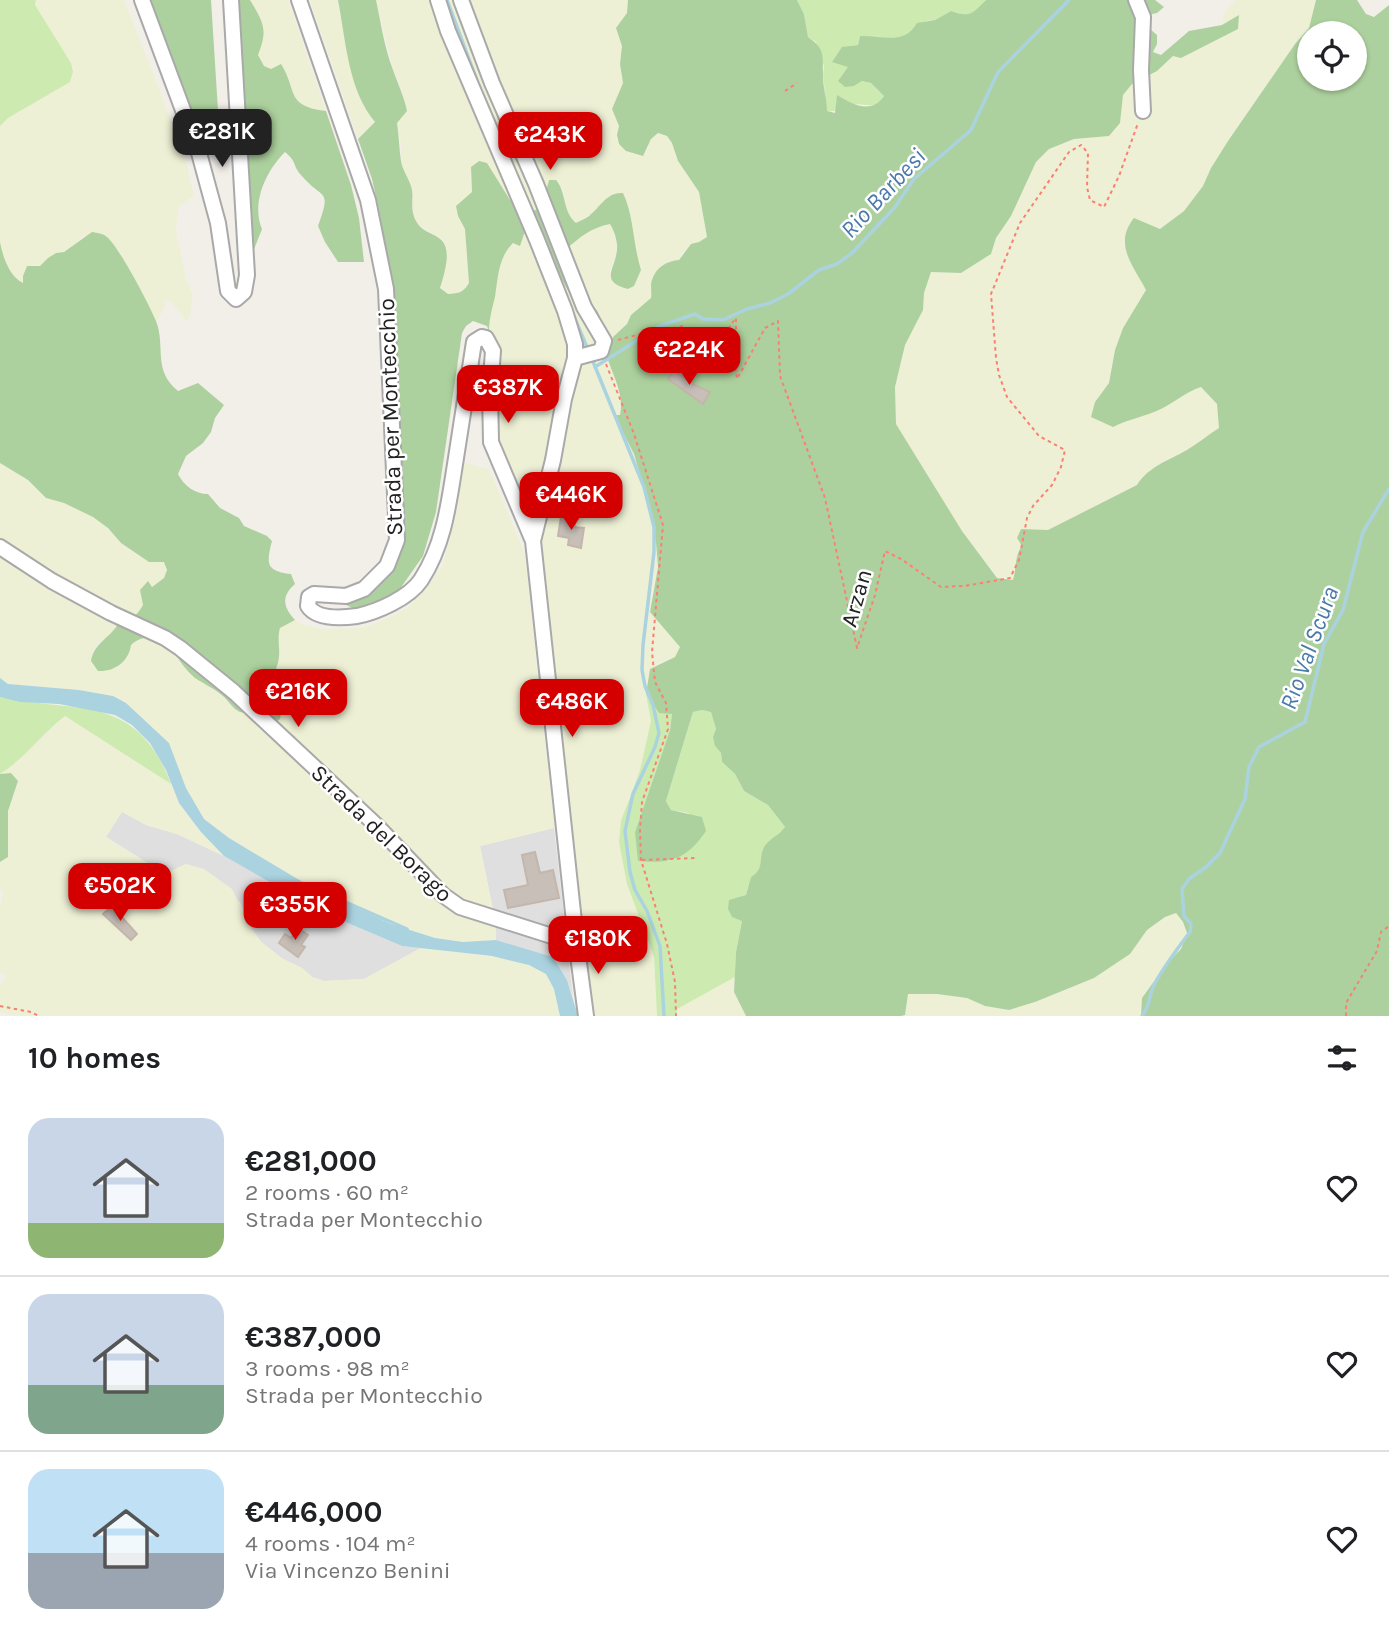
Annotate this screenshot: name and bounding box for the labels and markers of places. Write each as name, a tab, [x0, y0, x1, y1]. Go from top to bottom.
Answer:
pin: €281K	[173, 110, 271, 169]
pin: €243K	[501, 113, 599, 172]
pin: €224K	[640, 328, 738, 387]
pin: €387K	[459, 366, 557, 425]
pin: €446K	[522, 472, 620, 532]
pin: €216K	[249, 670, 347, 729]
pin: €486K	[523, 680, 621, 739]
pin: €502K	[71, 864, 169, 923]
pin: €355K	[246, 883, 344, 942]
pin: €180K	[549, 916, 647, 976]

